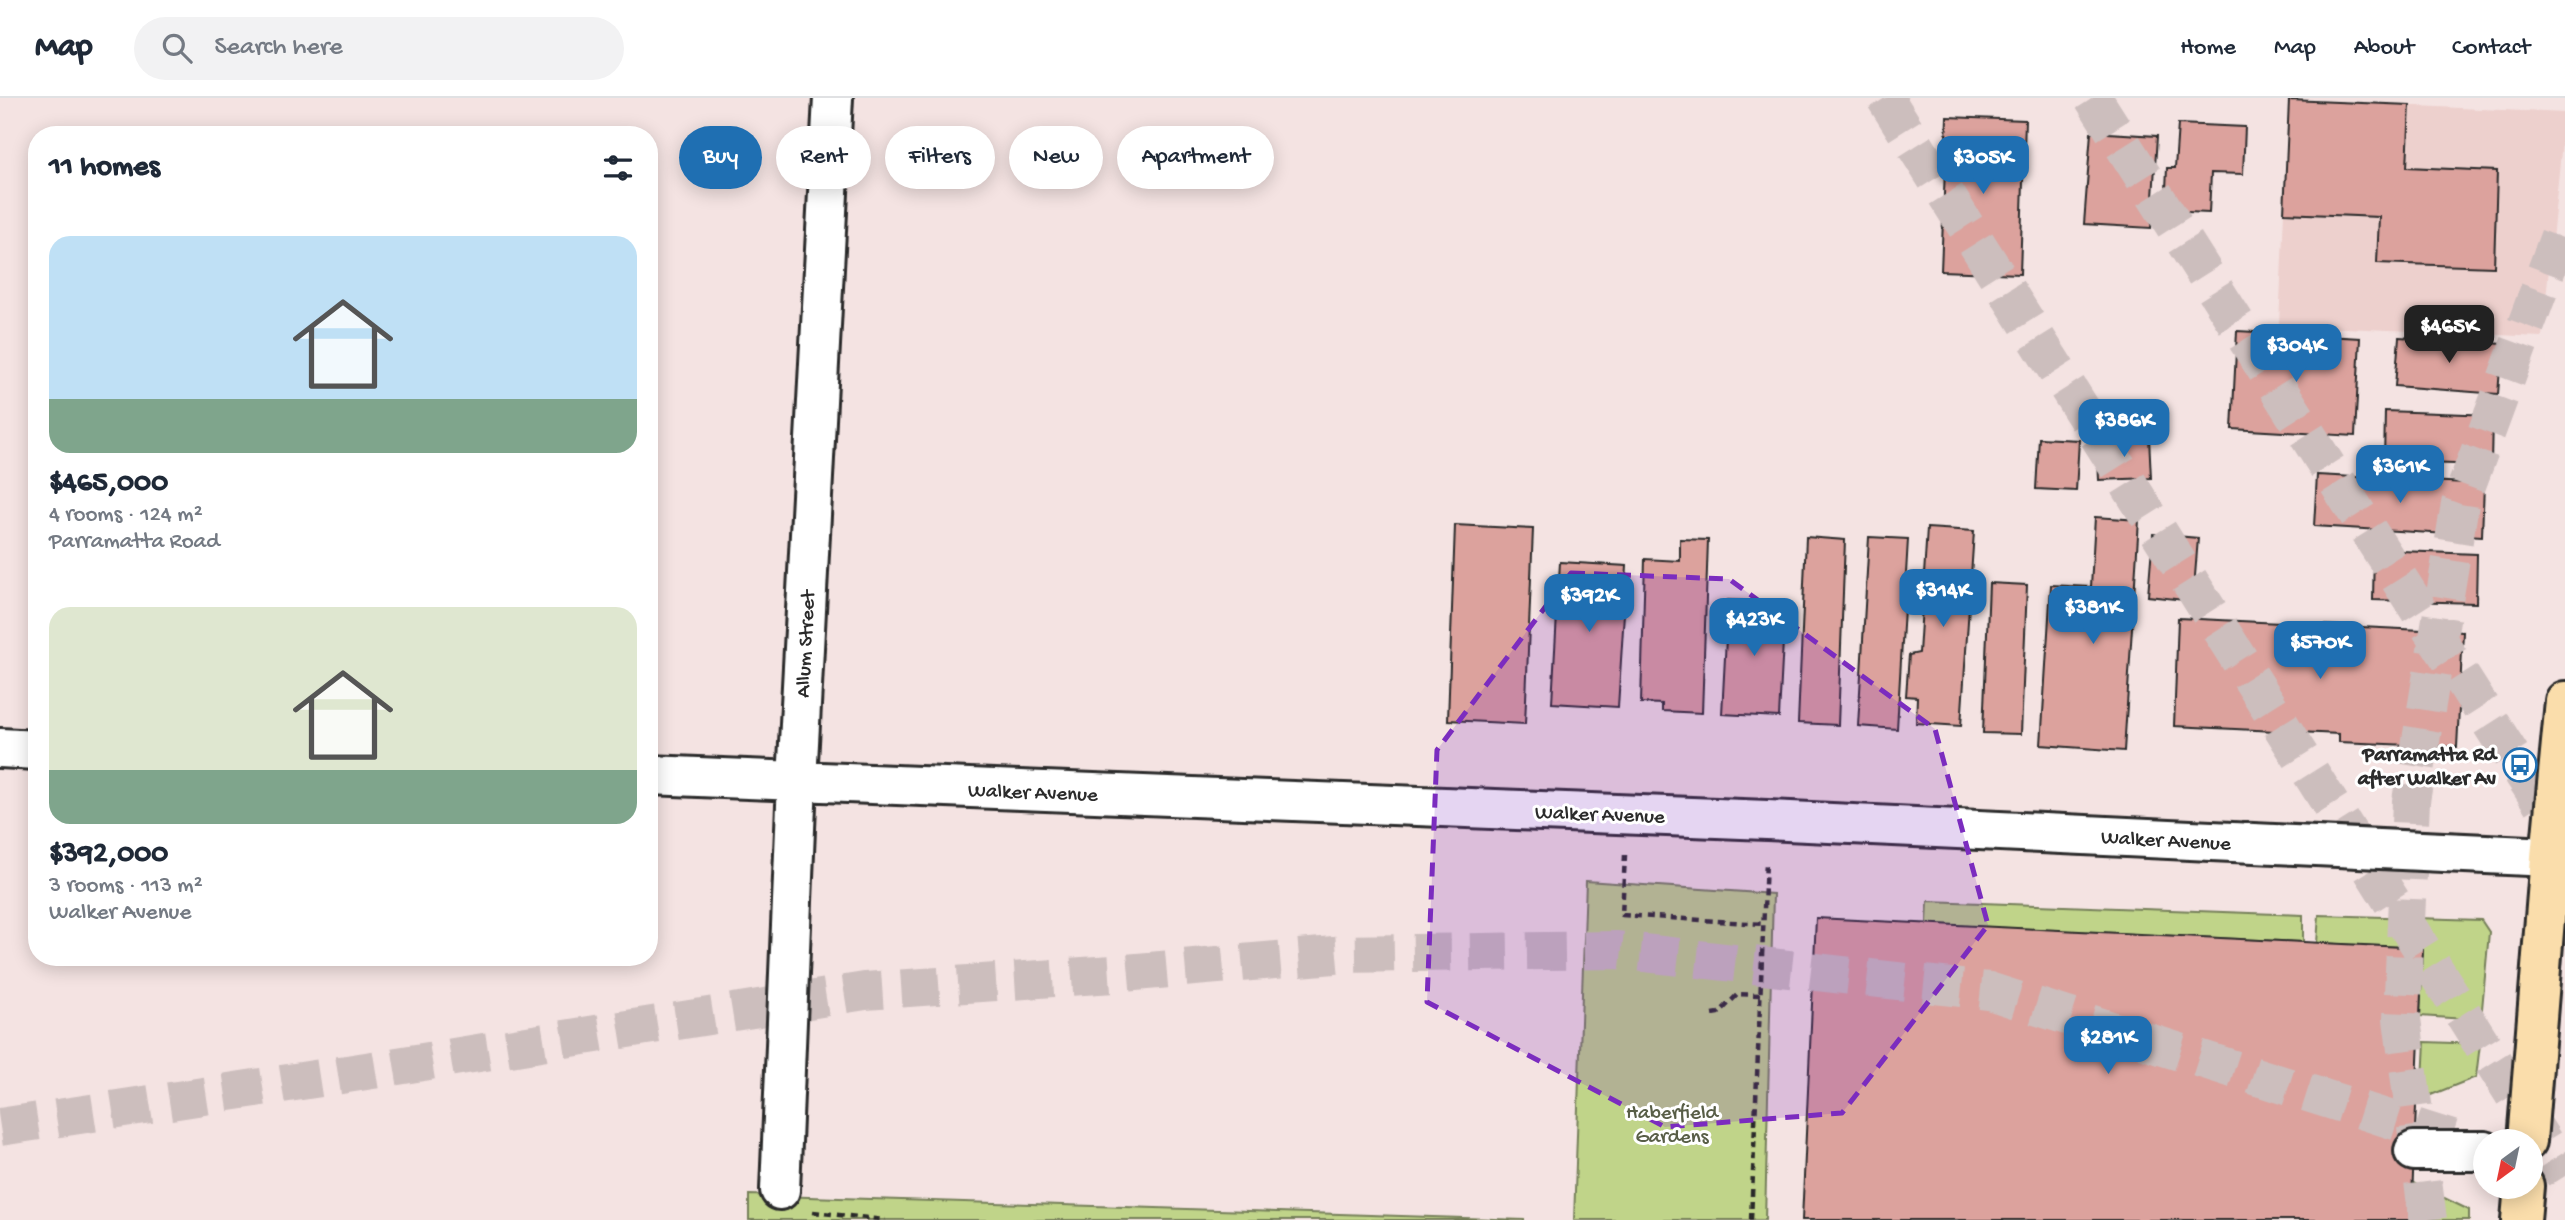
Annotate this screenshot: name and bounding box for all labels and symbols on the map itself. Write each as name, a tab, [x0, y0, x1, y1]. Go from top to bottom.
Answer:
pin: $305K	[1934, 136, 2032, 196]
pin: $465K	[2400, 306, 2498, 365]
pin: $304K	[2247, 324, 2345, 384]
pin: $386K	[2075, 400, 2173, 459]
pin: $361K	[2351, 446, 2449, 505]
pin: $314K	[1894, 570, 1992, 629]
pin: $392K	[1540, 574, 1638, 634]
street label: Allum Street	[792, 587, 823, 698]
pin: $381K	[2044, 587, 2142, 646]
pin: $423K	[1705, 598, 1803, 658]
pin: $570K	[2271, 622, 2369, 681]
place label: Parramatta Rd after Walker Av	[2357, 744, 2499, 793]
bus stop icon: Parramatta Rd after Walker Av	[2501, 746, 2539, 784]
street label: Walker Avenue	[968, 780, 1099, 809]
street label: Walker Avenue	[1535, 802, 1666, 831]
street label: Walker Avenue	[2100, 827, 2232, 858]
pin: $281K	[2059, 1016, 2157, 1076]
park label: Haberfield Gardens	[1626, 1102, 1720, 1151]
north arrow	[2473, 1129, 2543, 1199]

